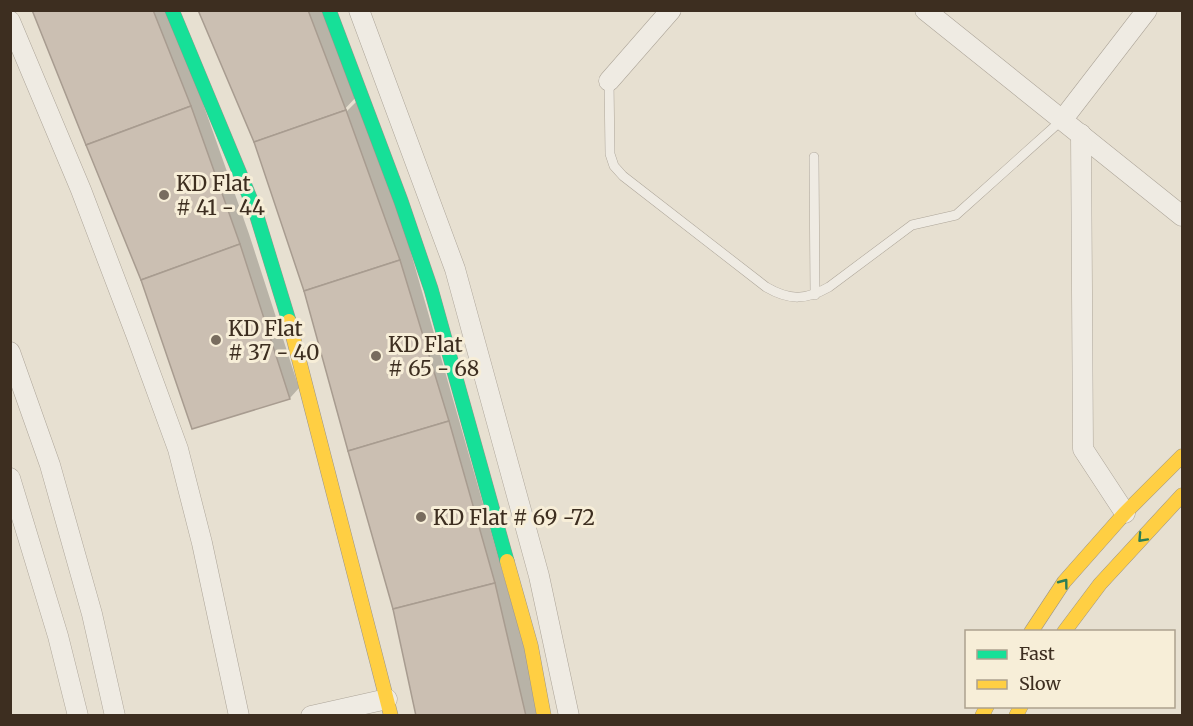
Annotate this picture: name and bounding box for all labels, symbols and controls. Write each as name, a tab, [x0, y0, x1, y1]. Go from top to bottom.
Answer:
place label: KD Flat # 41 - 44	[176, 170, 265, 221]
marker: KD Flat # 41 - 44	[157, 188, 171, 202]
place label: KD Flat # 37 - 40	[228, 315, 320, 366]
place label: KD Flat # 65 - 68	[388, 331, 479, 382]
marker: KD Flat # 37 - 40	[209, 333, 223, 347]
marker: KD Flat # 65 - 68	[369, 349, 383, 363]
place label: KD Flat # 69 -72	[433, 504, 595, 531]
marker: KD Flat # 69 -72	[414, 510, 428, 524]
one-way arrow	[1138, 531, 1149, 541]
one-way arrow	[1056, 579, 1067, 590]
legend	[965, 630, 1175, 708]
text: Fast	[1019, 642, 1055, 665]
text: Slow	[1019, 672, 1062, 695]

